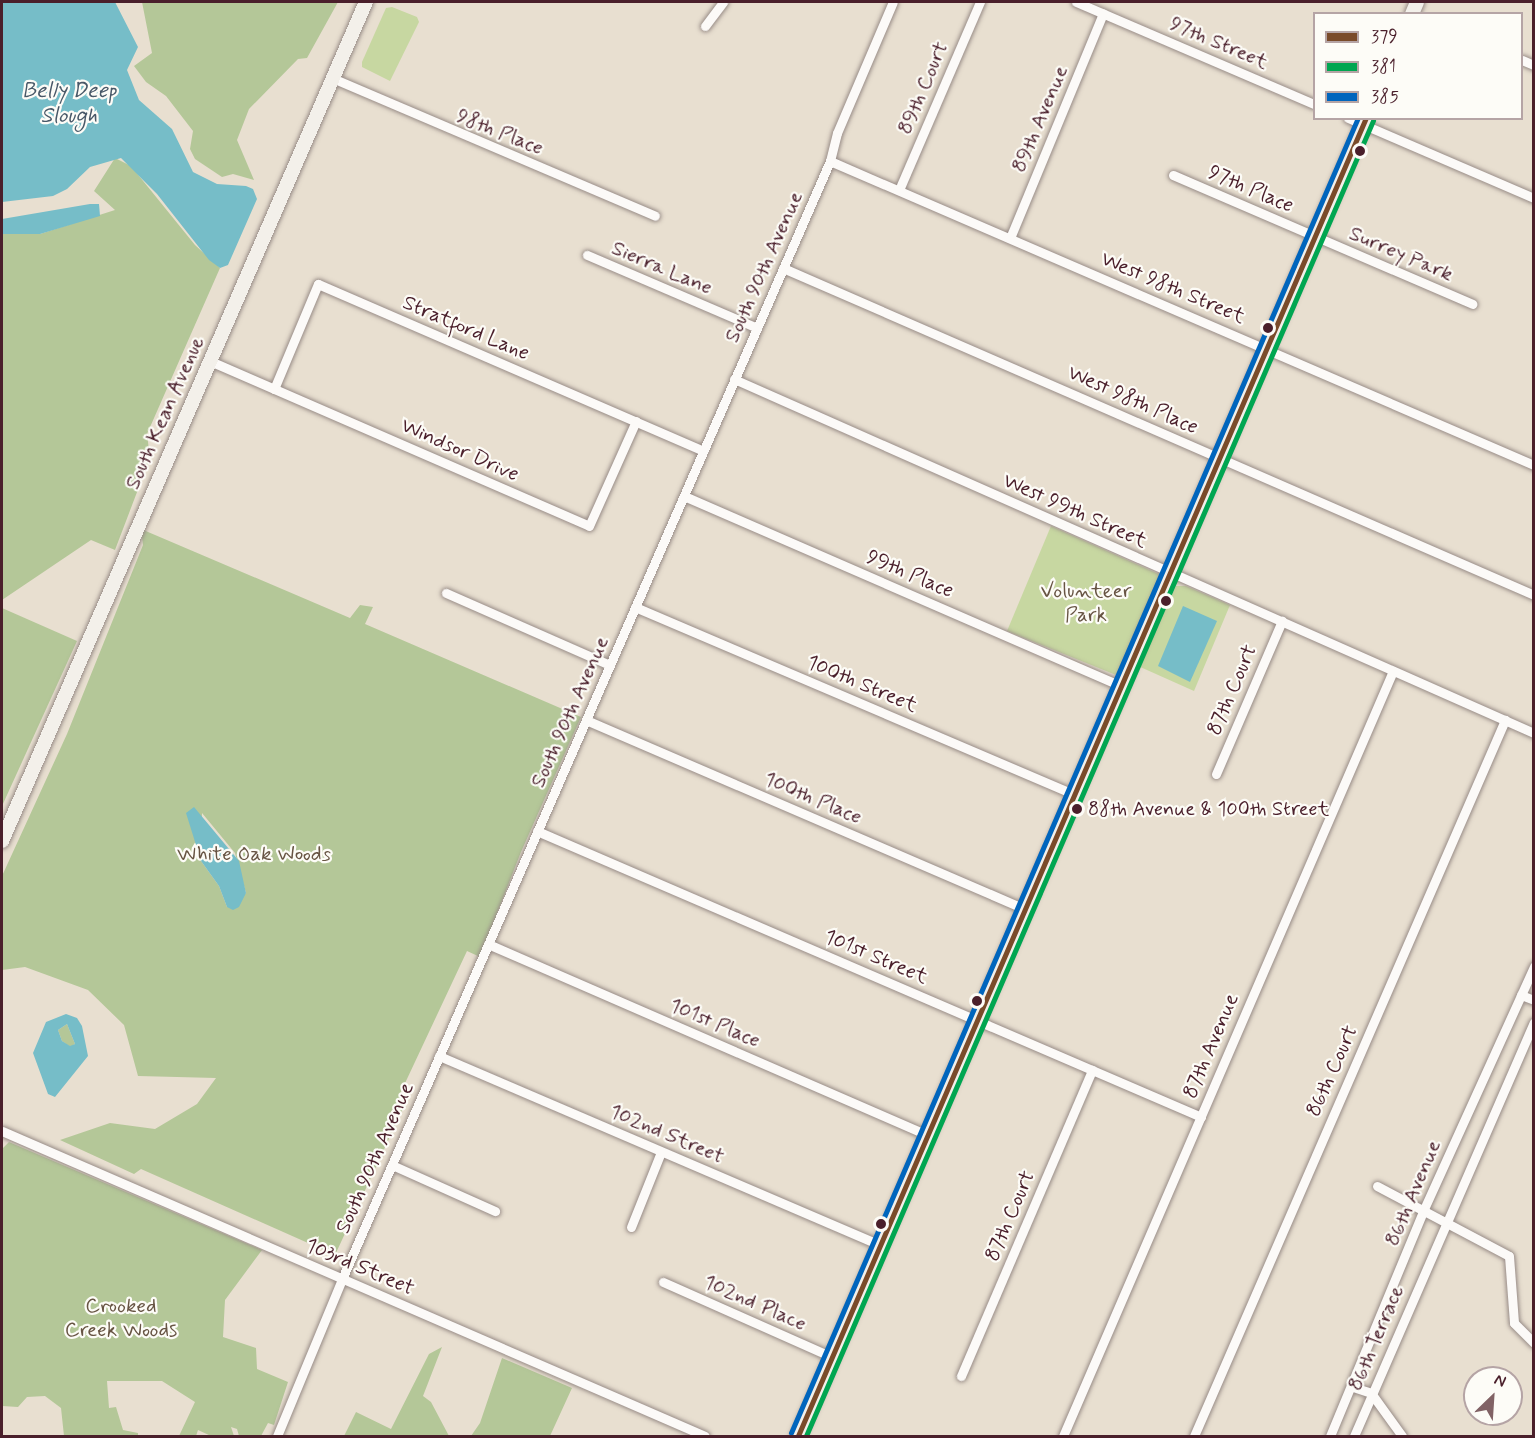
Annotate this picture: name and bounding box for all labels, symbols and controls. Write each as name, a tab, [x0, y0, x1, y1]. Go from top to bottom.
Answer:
street label: 97th Street	[1166, 11, 1272, 75]
legend	[1313, 12, 1523, 120]
text: 379	[1371, 25, 1398, 49]
street label: 89th Court	[892, 38, 954, 138]
text: 381	[1371, 55, 1396, 79]
street label: 89th Avenue	[1006, 62, 1074, 176]
water label: Belly Deep Slough	[21, 78, 117, 130]
text: 385	[1371, 85, 1399, 109]
street label: 98th Place	[453, 103, 547, 161]
unlabelled marker	[1354, 145, 1366, 157]
street label: 97th Place	[1204, 160, 1298, 218]
street label: South 90th Avenue	[719, 188, 809, 346]
street label: Surrey Park	[1347, 221, 1455, 287]
street label: Sierra Lane	[608, 235, 716, 301]
street label: West 98th Street	[1097, 246, 1249, 330]
street label: Stratford Lane	[398, 290, 534, 366]
unlabelled marker	[1262, 322, 1274, 334]
street label: South Kean Avenue	[119, 330, 211, 496]
street label: West 98th Place	[1064, 360, 1202, 440]
street label: Windsor Drive	[398, 413, 522, 487]
street label: West 99th Street	[999, 468, 1151, 554]
street label: 99th Place	[863, 544, 957, 604]
park label: Volunteer Park	[1040, 578, 1132, 628]
unlabelled marker	[1160, 595, 1172, 607]
street label: South 90th Avenue	[525, 633, 615, 791]
street label: 87th Court	[1202, 641, 1262, 739]
street label: 100th Street	[803, 649, 921, 719]
street label: 100th Place	[760, 766, 866, 830]
place label: 88th Avenue & 100th Street	[1088, 797, 1329, 821]
marker: 88th Avenue & 100th Street	[1071, 803, 1083, 815]
park label: White Oak Woods	[176, 841, 332, 867]
street label: 101st Street	[821, 924, 931, 990]
street label: 87th Avenue	[1178, 990, 1244, 1102]
street label: 101st Place	[666, 993, 764, 1053]
unlabelled marker	[971, 995, 983, 1007]
street label: 86th Court	[1301, 1021, 1363, 1121]
street label: South 90th Avenue	[330, 1079, 420, 1237]
street label: 102nd Street	[606, 1099, 728, 1169]
street label: 86th Avenue	[1379, 1136, 1447, 1250]
street label: 87th Court	[980, 1167, 1040, 1265]
unlabelled marker	[875, 1218, 887, 1230]
street label: 103rd Street	[302, 1233, 418, 1301]
street label: 102nd Place	[701, 1270, 809, 1336]
street label: 86th Terrace	[1343, 1281, 1409, 1395]
park label: Crooked Creek Woods	[64, 1293, 178, 1343]
north arrow	[1463, 1366, 1523, 1426]
text: N	[1491, 1369, 1509, 1393]

